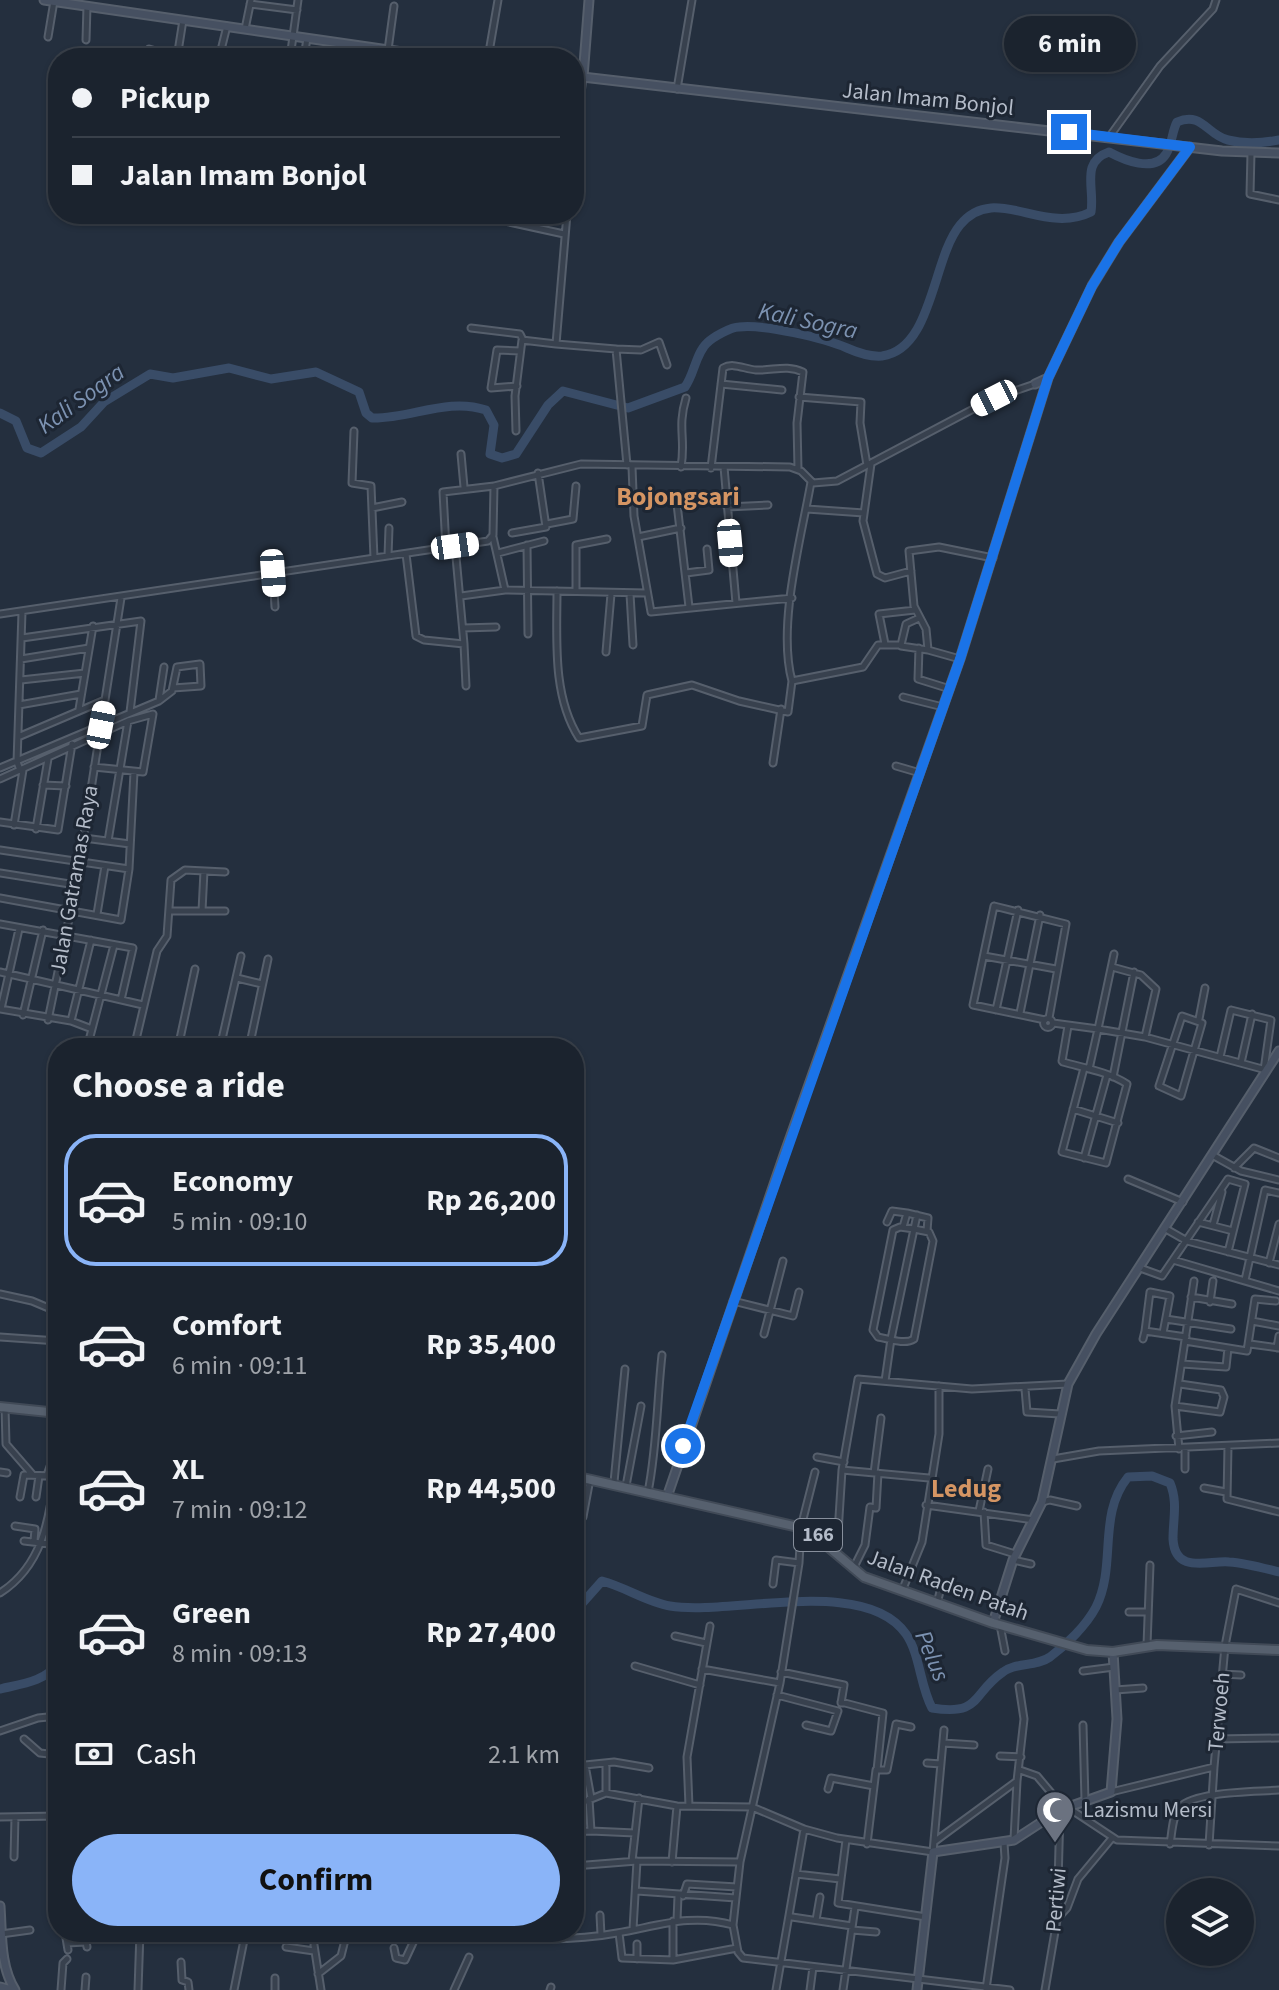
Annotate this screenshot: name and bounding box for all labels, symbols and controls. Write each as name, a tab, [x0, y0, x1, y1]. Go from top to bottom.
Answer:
callout: 6 min	[1003, 16, 1135, 72]
text: 6 min	[1038, 25, 1102, 62]
street label: Jalan Imam Bonjol	[841, 74, 1015, 124]
text: Pickup	[120, 77, 210, 120]
route end	[1051, 114, 1087, 150]
text: Jalan Imam Bonjol	[120, 154, 366, 197]
water label: Kali Sogra	[755, 293, 861, 349]
water label: Kali Sogra	[30, 355, 132, 443]
car	[967, 376, 1021, 420]
district label: Bojongsari	[616, 478, 740, 515]
car	[716, 518, 744, 568]
car	[430, 531, 480, 561]
car	[259, 548, 287, 598]
car	[85, 699, 117, 751]
street label: Jalan Gatramas Raya	[42, 783, 106, 977]
text: Choose a ride	[72, 1060, 285, 1111]
text: Economy	[172, 1160, 293, 1203]
icon: car	[76, 1164, 148, 1236]
text: Rp 26,200	[426, 1179, 556, 1222]
text: 5 min · 09:10	[172, 1203, 307, 1240]
text: Comfort	[172, 1304, 282, 1347]
icon: car	[76, 1308, 148, 1380]
text: Rp 35,400	[426, 1323, 556, 1366]
text: 6 min · 09:11	[172, 1347, 307, 1384]
route start	[665, 1428, 701, 1464]
text: XL	[172, 1448, 205, 1491]
icon: car	[76, 1452, 148, 1524]
text: Rp 44,500	[426, 1467, 556, 1510]
district label: Ledug	[931, 1470, 1001, 1507]
text: 7 min · 09:12	[172, 1491, 307, 1528]
road number: 166	[794, 1519, 842, 1551]
street label: Jalan Raden Patah	[863, 1541, 1033, 1629]
text: Green	[172, 1592, 251, 1635]
icon: car	[76, 1596, 148, 1668]
text: Rp 27,400	[426, 1611, 556, 1654]
water label: Pelus	[906, 1625, 958, 1687]
text: 8 min · 09:13	[172, 1635, 307, 1672]
street label: Terwoeh	[1200, 1671, 1238, 1753]
icon: cash	[72, 1732, 116, 1776]
text: Cash	[136, 1733, 197, 1776]
text: 2.1 km	[488, 1736, 560, 1773]
mosque icon: Lazismu Mersi	[1034, 1789, 1076, 1844]
place label: Lazismu Mersi	[1083, 1794, 1212, 1826]
button: Confirm	[72, 1834, 560, 1926]
street label: Pertiwi	[1037, 1866, 1075, 1934]
map controls	[1166, 1878, 1254, 1966]
button: layers	[1166, 1878, 1254, 1966]

